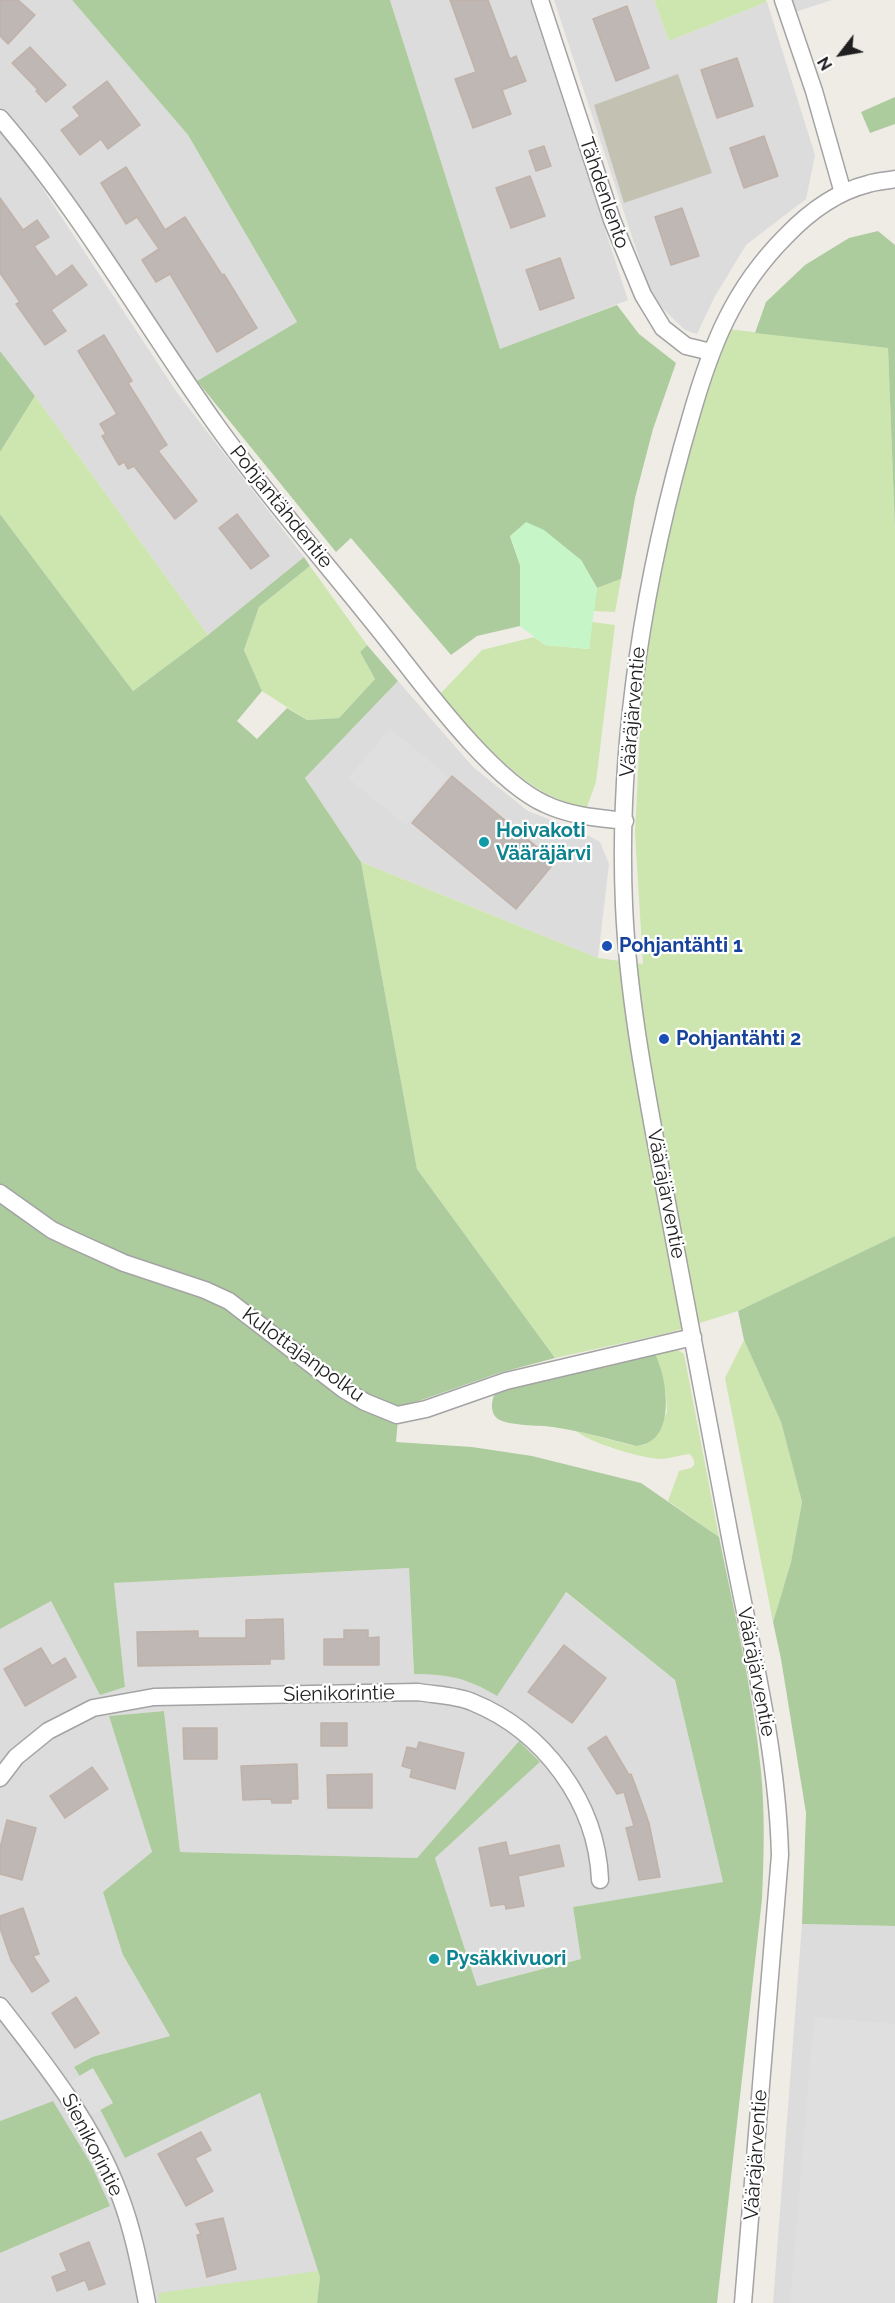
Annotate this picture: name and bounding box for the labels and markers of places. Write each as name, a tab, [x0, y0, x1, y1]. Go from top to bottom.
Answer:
place label: Hoivakoti Vääräjärvi	[496, 819, 591, 866]
marker: Hoivakoti Vääräjärvi	[477, 835, 491, 849]
place label: Pohjantähti 1	[619, 934, 743, 958]
marker: Pohjantähti 1	[600, 939, 614, 953]
place label: Pohjantähti 2	[676, 1027, 801, 1051]
marker: Pohjantähti 2	[657, 1032, 671, 1046]
place label: Pysäkkivuori	[446, 1947, 566, 1971]
marker: Pysäkkivuori	[427, 1952, 441, 1966]

